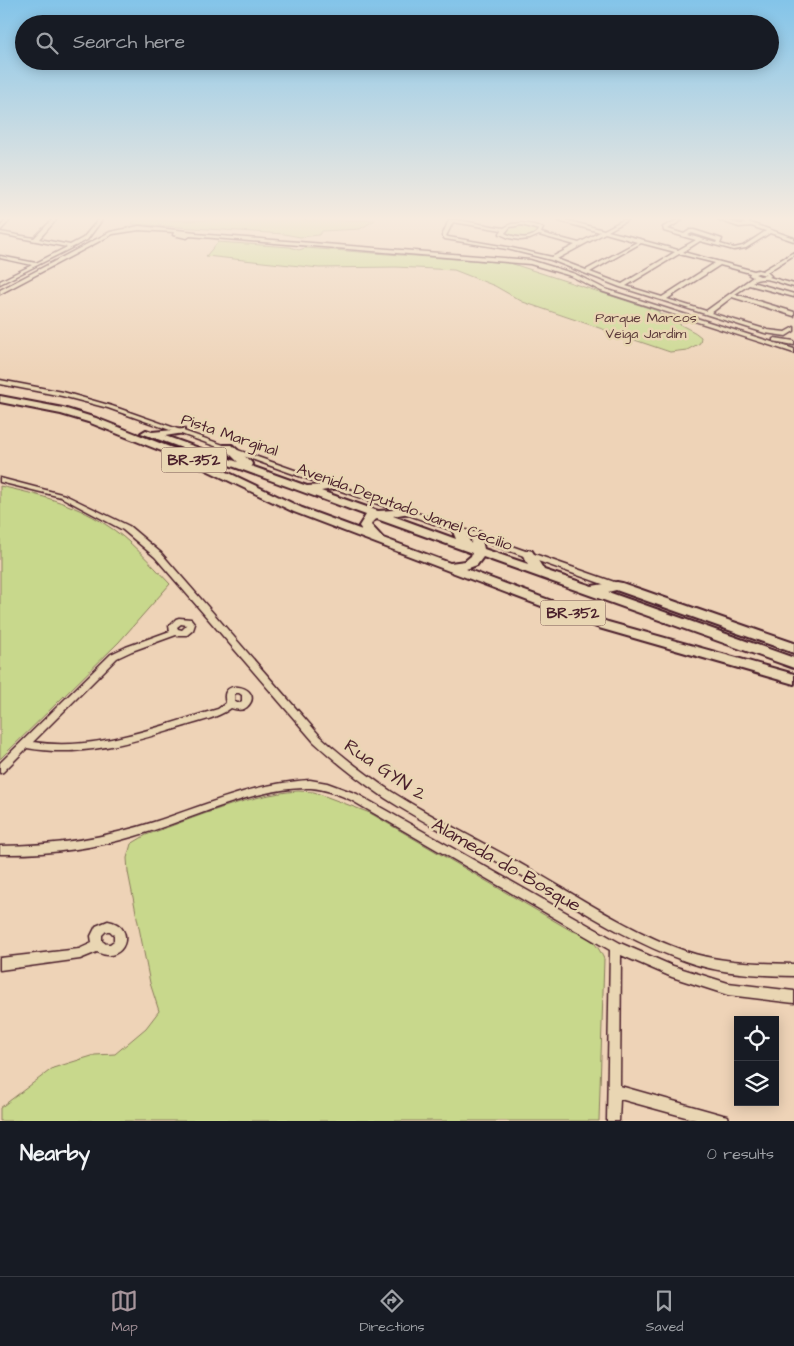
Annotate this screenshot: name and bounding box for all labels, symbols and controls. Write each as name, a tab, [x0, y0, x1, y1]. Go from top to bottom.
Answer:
search box	[15, 15, 779, 70]
icon: search	[33, 29, 61, 57]
text: Search here	[73, 29, 185, 56]
park label: Parque Marcos Veiga Jardim	[595, 308, 697, 344]
street label: Pista Marginal	[178, 408, 281, 463]
road number: BR-352	[162, 448, 226, 472]
street label: Avenida Deputado Jamel Cecilio	[294, 458, 515, 556]
road number: BR-352	[540, 600, 606, 626]
street label: Rua GYN 2	[339, 733, 432, 808]
street label: Alameda do Bosque	[427, 812, 586, 919]
map controls	[734, 1016, 779, 1106]
button: locate	[734, 1016, 779, 1061]
button: layers	[734, 1061, 779, 1106]
text: Nearby	[20, 1139, 90, 1168]
text: 0 results	[707, 1143, 774, 1165]
tab: Map	[110, 1287, 138, 1337]
tab: Directions	[359, 1287, 424, 1337]
tab: Saved	[645, 1287, 684, 1337]

